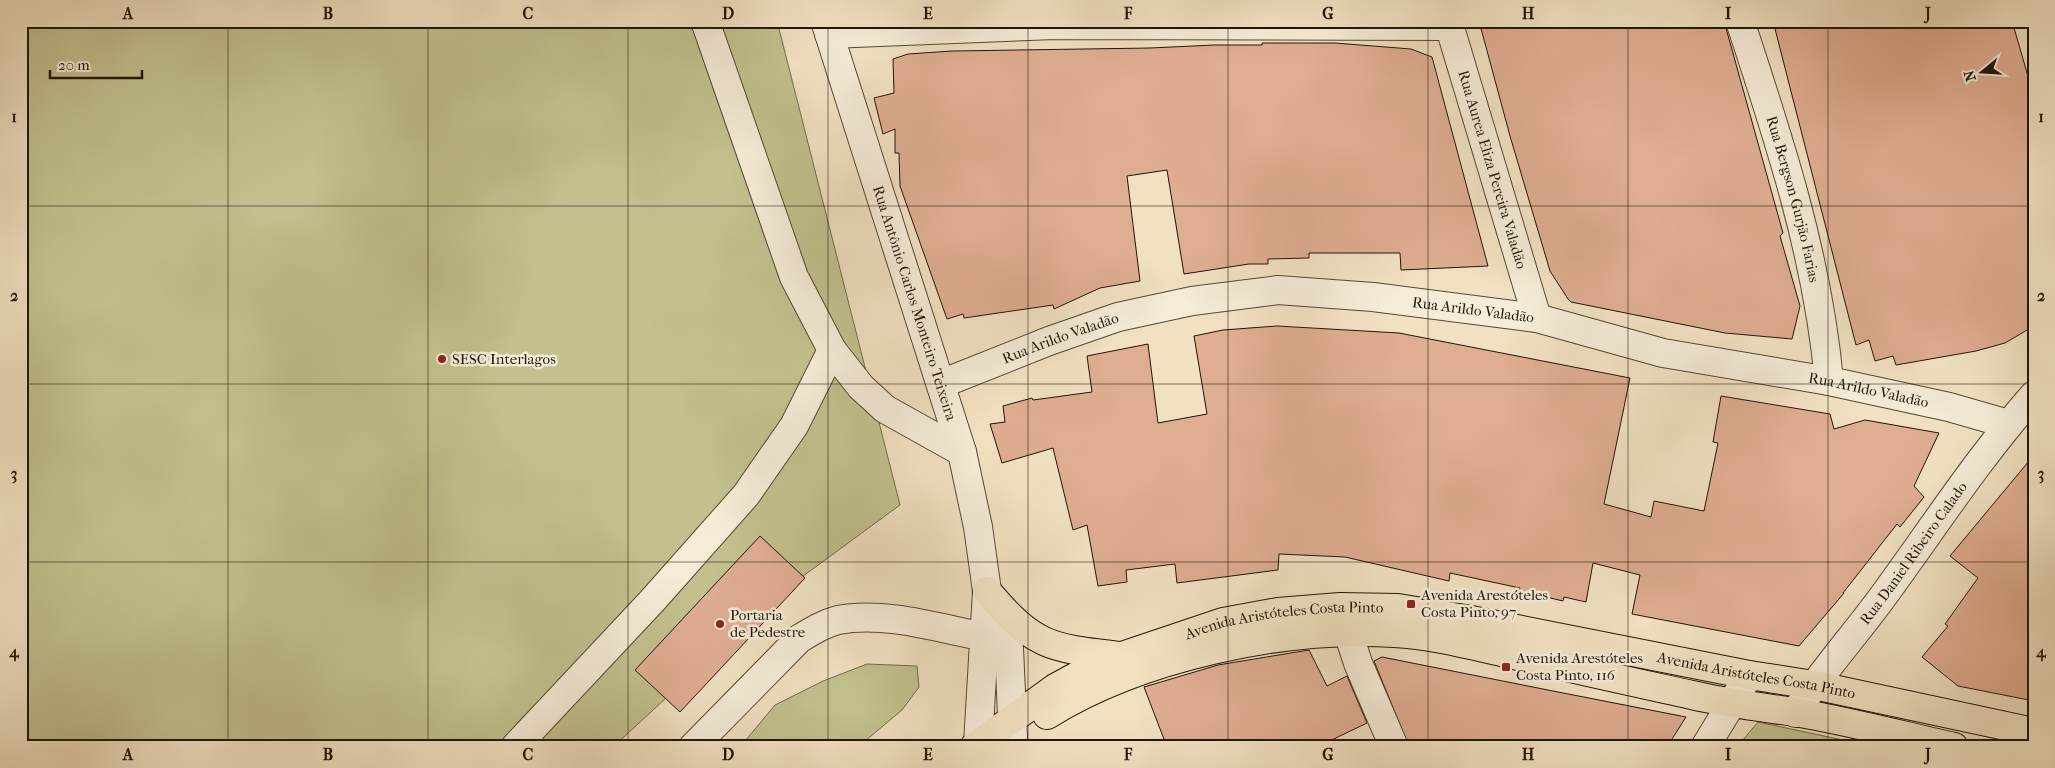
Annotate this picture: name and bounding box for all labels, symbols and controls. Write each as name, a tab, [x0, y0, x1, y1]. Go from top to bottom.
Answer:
text: A	[122, 4, 134, 23]
text: B	[323, 4, 333, 23]
text: C	[523, 4, 534, 23]
text: D	[722, 4, 734, 23]
text: E	[923, 4, 933, 23]
text: F	[1123, 4, 1133, 23]
text: G	[1322, 4, 1334, 23]
text: H	[1522, 4, 1535, 23]
text: I	[1725, 4, 1732, 23]
text: J	[1923, 4, 1931, 24]
scale bar	[50, 48, 142, 80]
north arrow	[1958, 48, 2008, 98]
text: 20 m	[58, 56, 90, 74]
street label: Rua Aurea Eliza Pereira Valadão	[1454, 68, 1531, 271]
text: N	[1960, 68, 1980, 84]
text: 1	[11, 107, 17, 126]
text: 1	[2038, 107, 2044, 126]
street label: Rua Bergson Gurjão Farias	[1762, 114, 1824, 284]
street label: Rua Antônio Carlos Monteiro Teixeira	[869, 183, 961, 424]
text: 2	[10, 286, 18, 305]
text: 2	[2037, 286, 2045, 305]
street label: Rua Arildo Valadão	[1411, 293, 1536, 327]
street label: Rua Arildo Valadão	[1000, 308, 1121, 368]
place label: SESC Interlagos	[452, 350, 556, 368]
marker: SESC Interlagos	[436, 353, 448, 365]
street label: Rua Arildo Valadão	[1807, 369, 1931, 411]
text: 3	[11, 464, 17, 484]
text: 3	[2038, 464, 2044, 484]
street label: Rua Daniel Ribeiro Calado	[1856, 478, 1971, 628]
place label: Avenida Arestóteles Costa Pinto, 97	[1420, 586, 1548, 621]
street label: Avenida Aristóteles Costa Pinto	[1181, 598, 1384, 644]
marker: Avenida Arestóteles Costa Pinto, 97	[1405, 598, 1417, 610]
place label: Portaria de Pedestre	[730, 606, 806, 641]
marker: Portaria de Pedestre	[714, 618, 726, 630]
text: 4	[8, 642, 20, 662]
text: 4	[2035, 642, 2047, 662]
street label: Avenida Aristóteles Costa Pinto	[1655, 648, 1858, 703]
place label: Avenida Arestóteles Costa Pinto, 116	[1515, 649, 1643, 684]
marker: Avenida Arestóteles Costa Pinto, 116	[1500, 661, 1512, 673]
text: A	[122, 745, 134, 764]
text: B	[323, 745, 333, 764]
text: C	[523, 745, 534, 764]
text: D	[722, 745, 734, 764]
text: E	[923, 745, 933, 764]
text: F	[1123, 745, 1133, 764]
text: G	[1322, 745, 1334, 764]
text: H	[1522, 745, 1535, 764]
text: I	[1725, 745, 1732, 764]
text: J	[1923, 745, 1931, 765]

